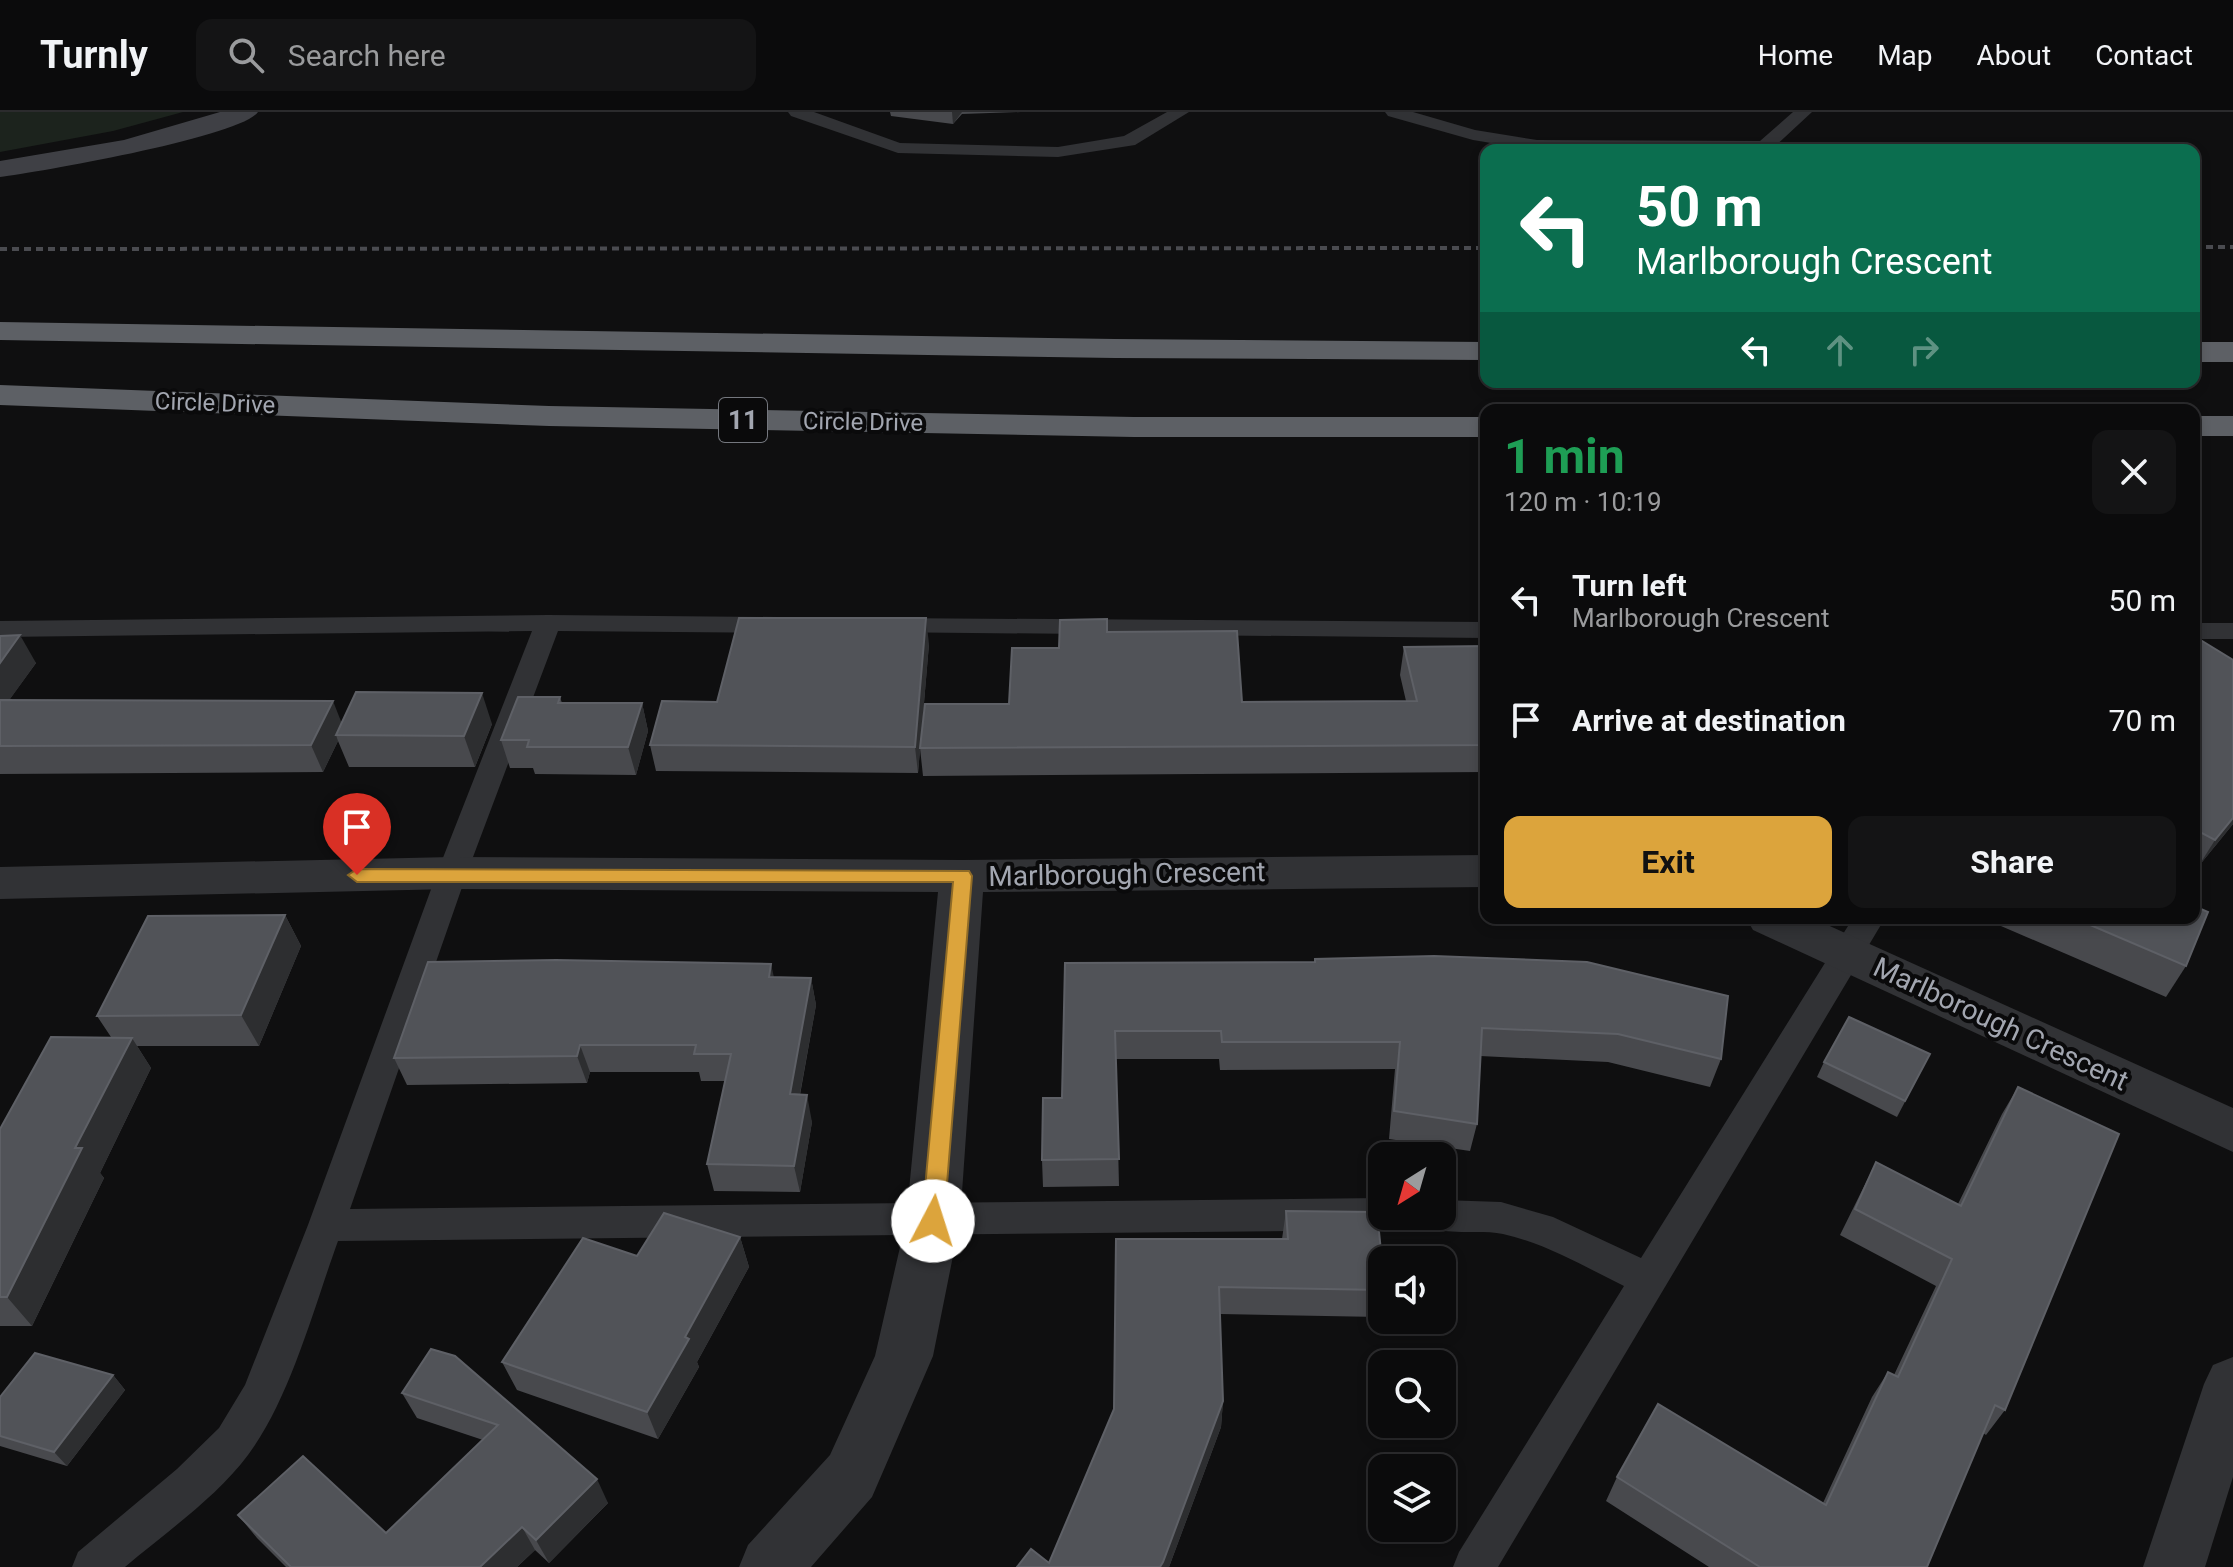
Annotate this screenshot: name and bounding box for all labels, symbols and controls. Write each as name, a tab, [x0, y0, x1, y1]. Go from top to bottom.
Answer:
search box	[196, 19, 756, 91]
text: Turnly	[40, 33, 148, 77]
icon: search	[224, 33, 268, 77]
text: Search here	[288, 38, 446, 73]
text: Home	[1758, 39, 1833, 72]
text: Map	[1877, 39, 1933, 72]
text: About	[1977, 39, 2051, 72]
text: Contact	[2095, 39, 2193, 72]
text: 50 m	[1636, 174, 1763, 240]
icon: left	[1504, 176, 1608, 280]
text: Marlborough Crescent	[1636, 241, 1992, 283]
icon: left	[1734, 328, 1778, 372]
icon: ahead	[1818, 328, 1862, 372]
icon: right	[1902, 328, 1946, 372]
street label: Circle Drive	[154, 387, 276, 419]
road number: 11	[719, 398, 767, 442]
street label: Circle Drive	[803, 407, 923, 437]
text: 1 min	[1504, 428, 1625, 485]
button: close	[2092, 430, 2176, 514]
text: 120 m · 10:19	[1504, 487, 1662, 517]
text: Turn left	[1572, 568, 1687, 603]
icon: left	[1504, 578, 1548, 622]
text: 50 m	[2109, 583, 2176, 618]
text: Marlborough Crescent	[1572, 603, 1829, 633]
icon: arrive	[1504, 698, 1548, 742]
text: Arrive at destination	[1572, 703, 1846, 738]
text: 70 m	[2109, 703, 2176, 738]
pin	[323, 793, 391, 875]
icon: arrive	[335, 805, 379, 849]
button: Exit	[1504, 816, 1832, 908]
button: Share	[1848, 816, 2176, 908]
street label: Marlborough Crescent	[988, 855, 1266, 893]
street label: Marlborough Crescent	[1868, 950, 2134, 1098]
north arrow	[1368, 1142, 1456, 1230]
map controls	[1368, 1142, 1456, 1542]
position arrow	[891, 1179, 975, 1263]
button: sound	[1368, 1246, 1456, 1334]
button: search	[1368, 1350, 1456, 1438]
button: layers	[1368, 1454, 1456, 1542]

